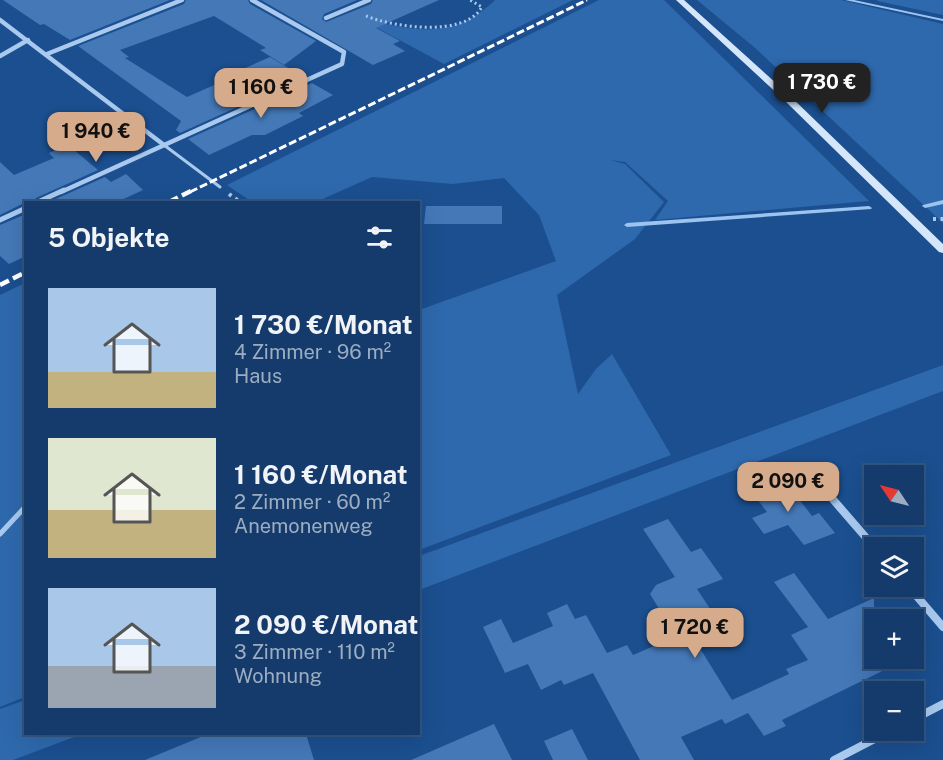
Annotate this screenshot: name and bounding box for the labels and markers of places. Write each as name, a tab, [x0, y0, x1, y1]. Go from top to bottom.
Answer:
pin: 1 730 €	[767, 63, 877, 114]
pin: 1 160 €	[206, 68, 316, 119]
pin: 1 940 €	[41, 112, 151, 163]
pin: 2 090 €	[733, 462, 843, 513]
pin: 1 720 €	[640, 608, 750, 659]

